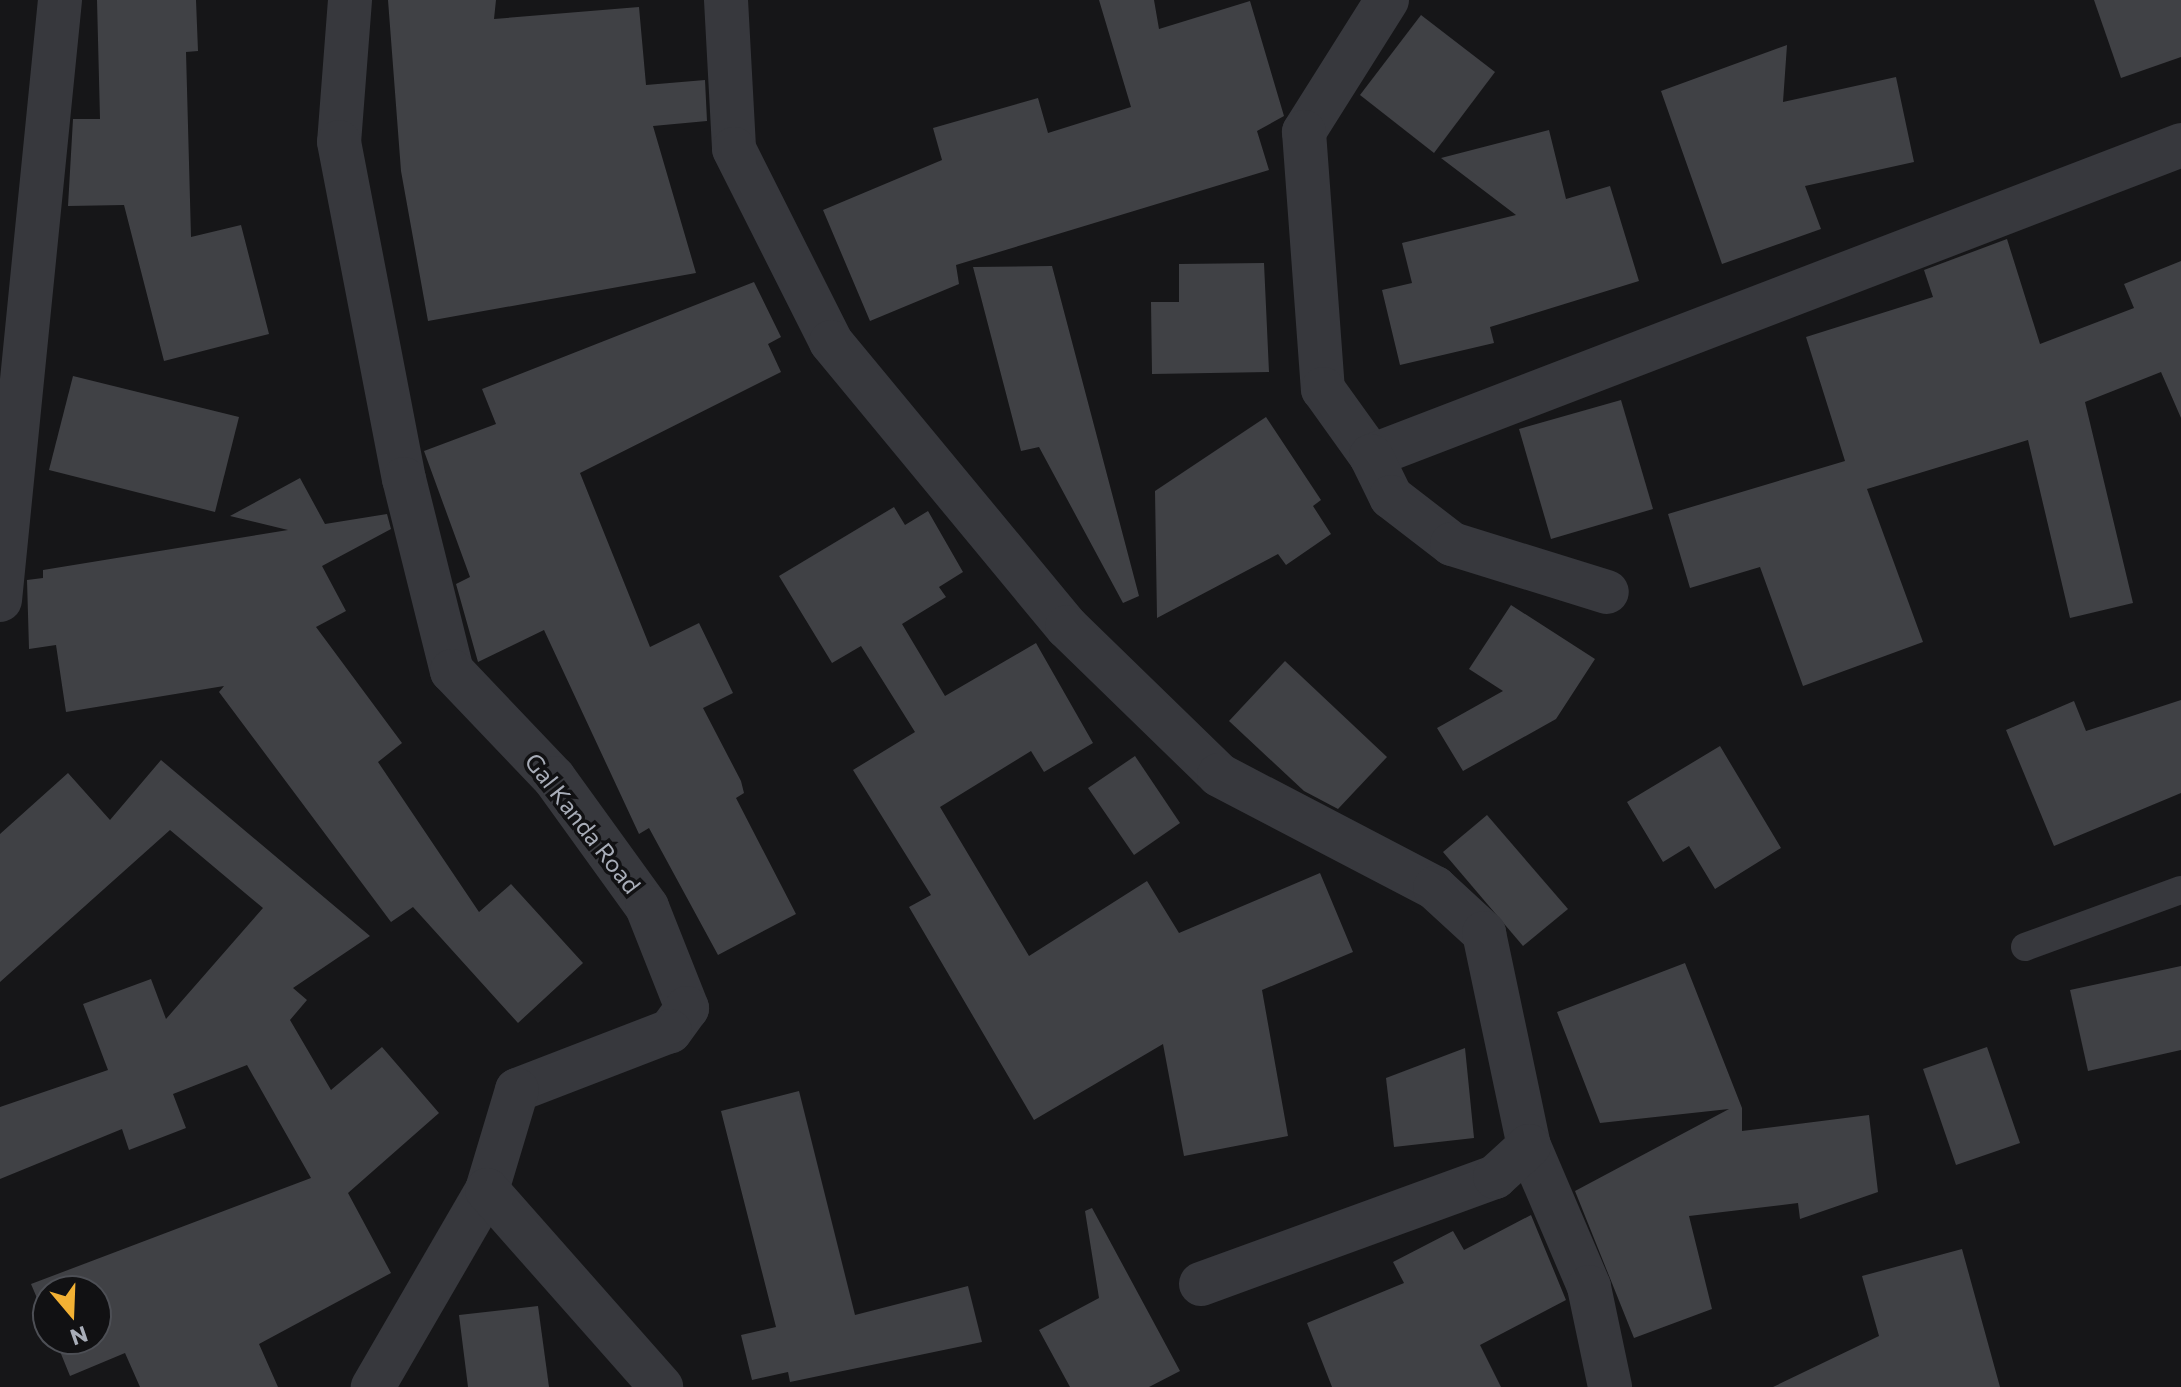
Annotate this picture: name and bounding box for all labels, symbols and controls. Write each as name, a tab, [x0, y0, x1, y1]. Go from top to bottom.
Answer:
street label: Gal Kanda Road	[519, 747, 647, 899]
north arrow	[32, 1275, 112, 1355]
text: N	[67, 1321, 92, 1352]

